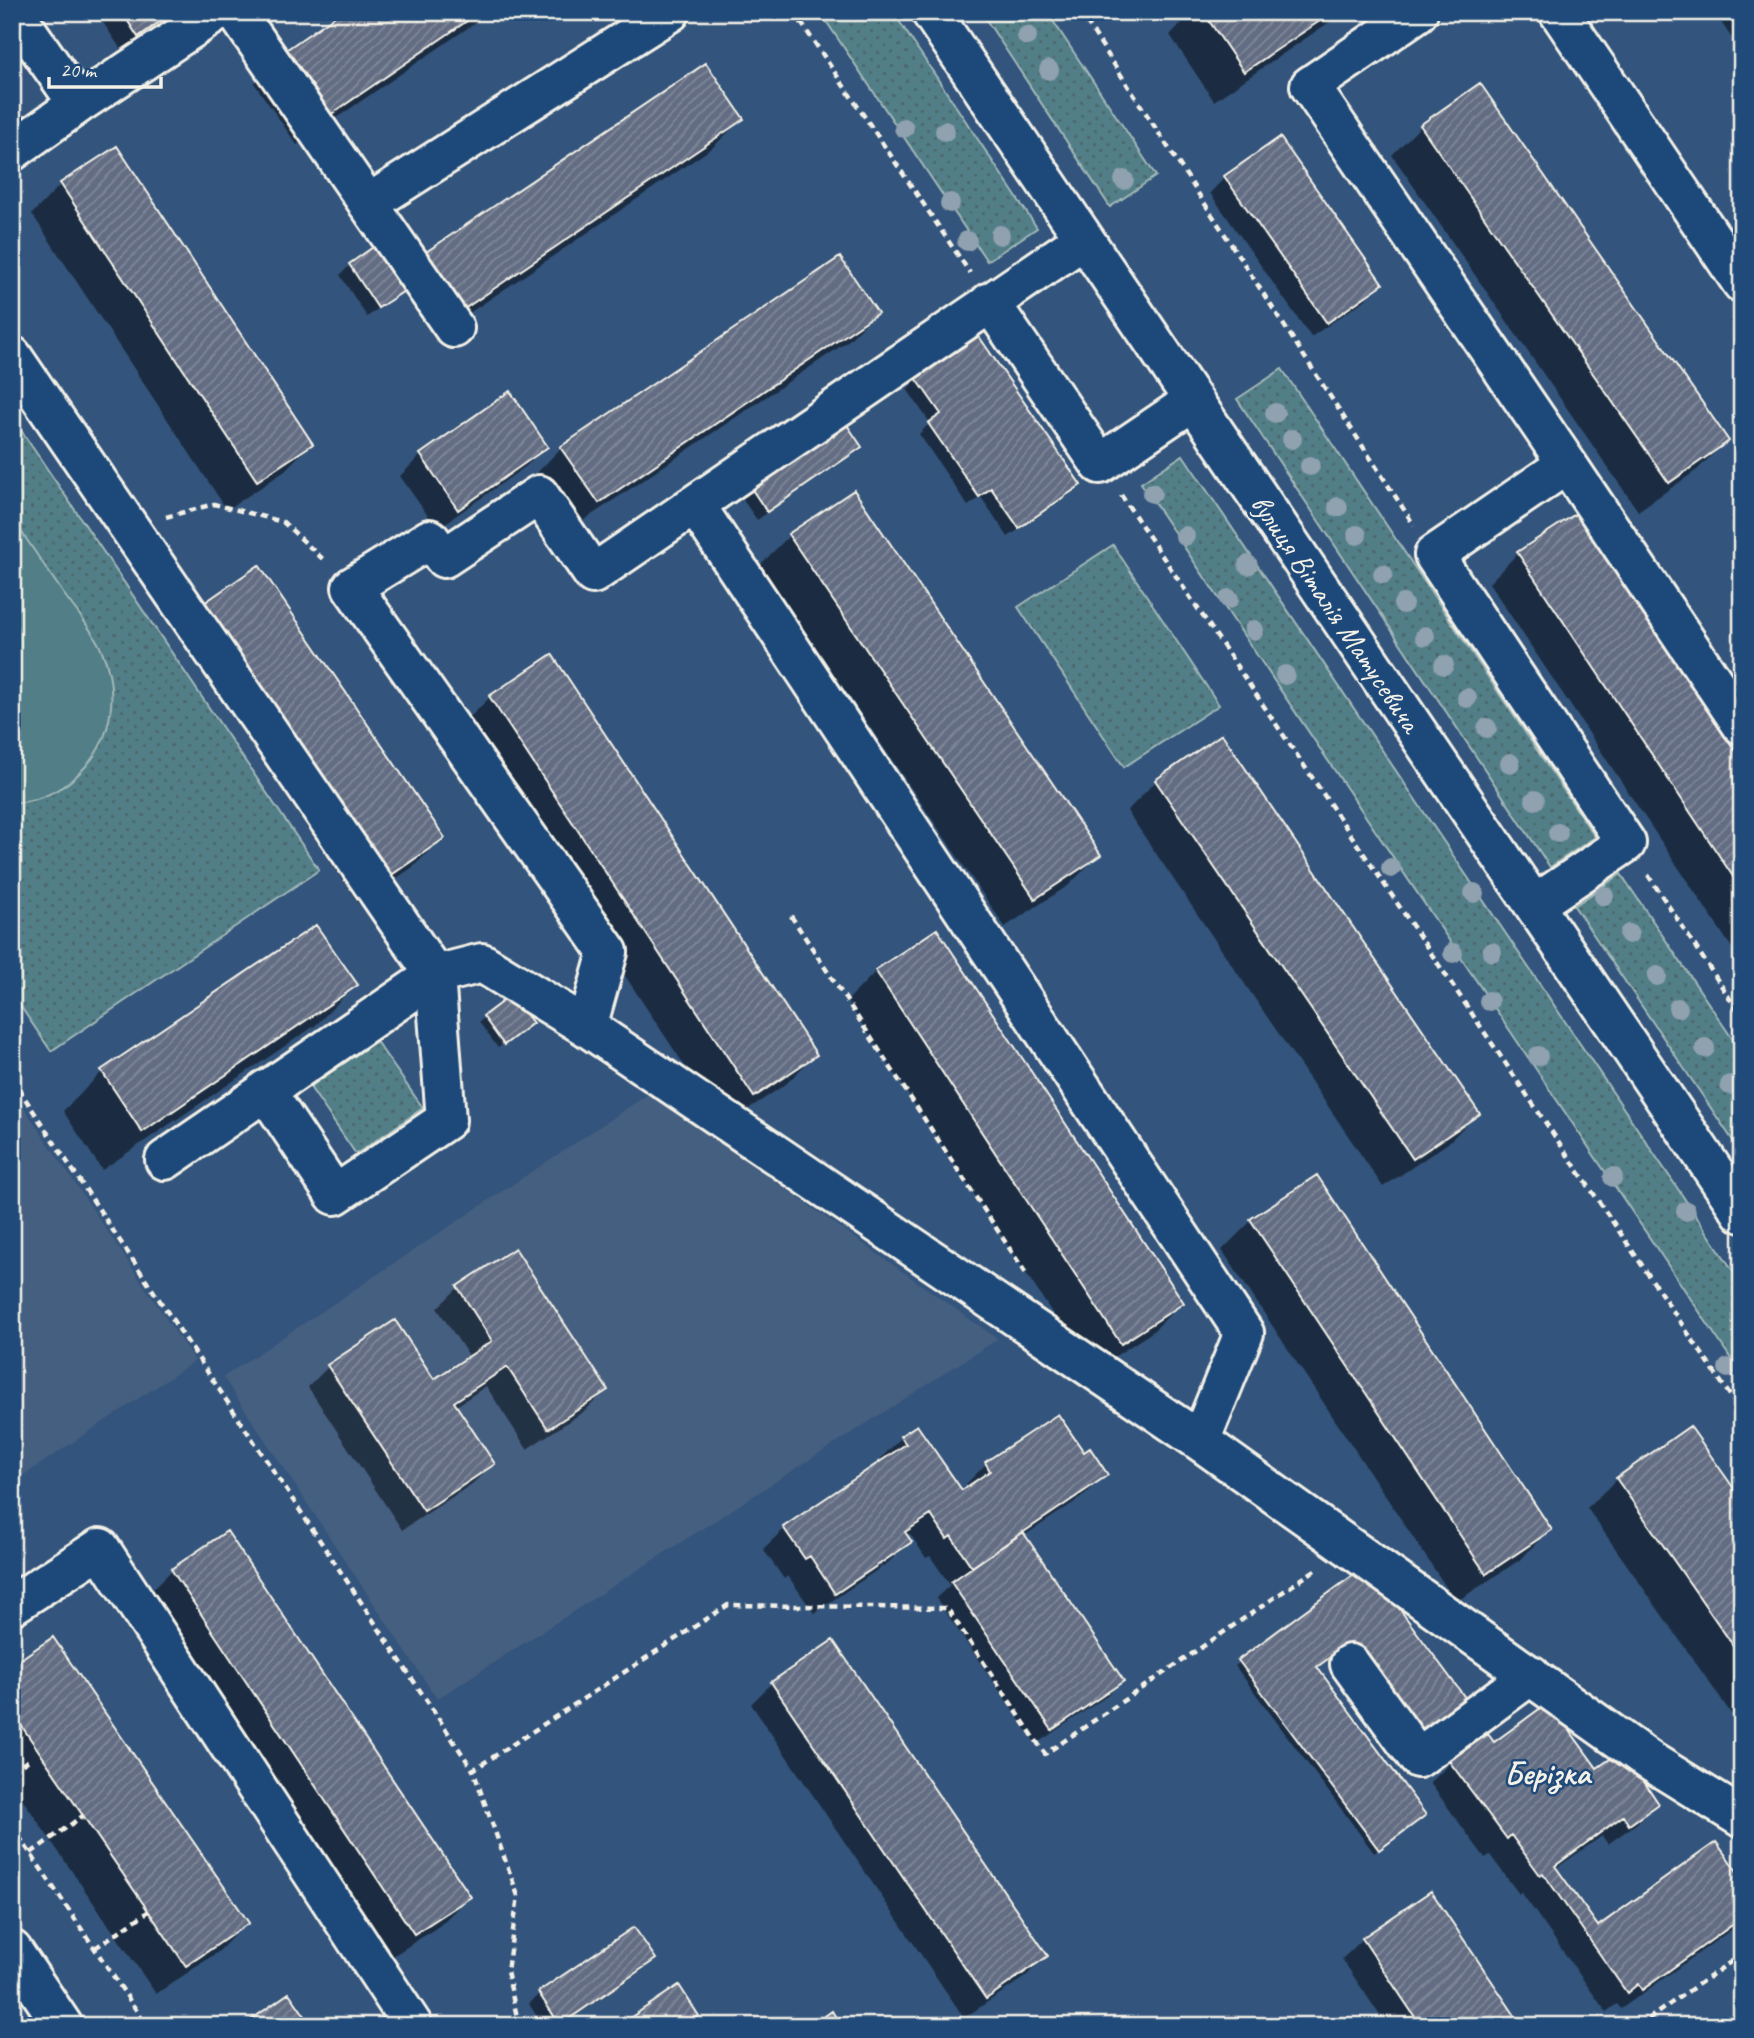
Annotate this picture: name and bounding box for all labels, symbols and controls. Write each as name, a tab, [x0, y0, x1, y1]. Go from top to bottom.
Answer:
scale bar	[49, 46, 161, 90]
text: 20 m	[60, 57, 98, 83]
street label: вулиця Віталія Матусевича	[1242, 487, 1431, 742]
district label: Берізка	[1504, 1752, 1592, 1795]

